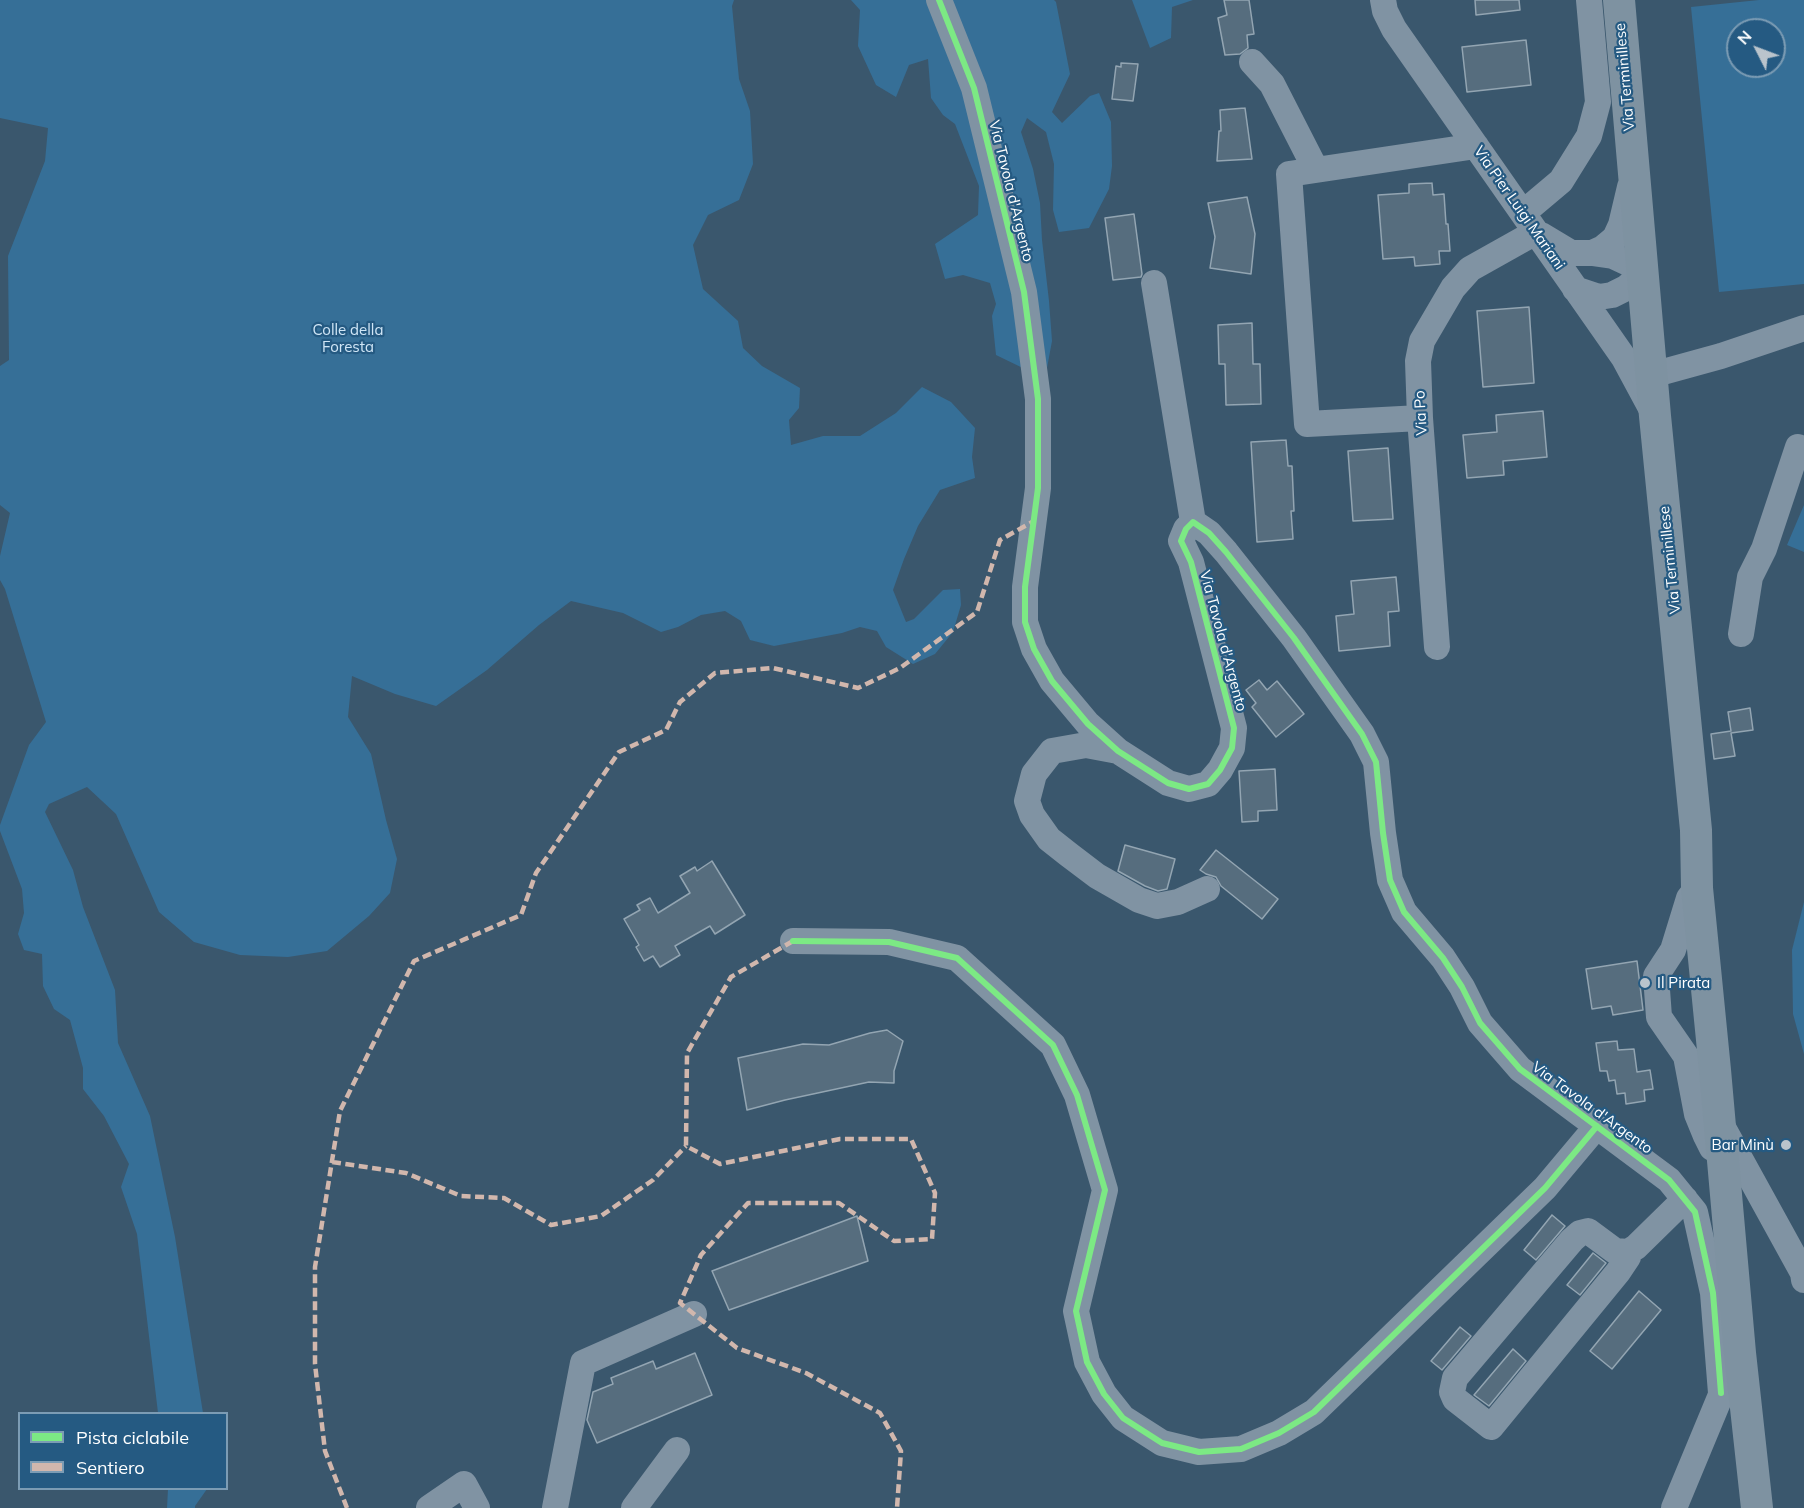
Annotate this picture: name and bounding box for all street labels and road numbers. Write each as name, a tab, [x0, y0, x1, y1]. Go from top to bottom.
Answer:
street label: Via Terminillese	[1611, 22, 1639, 132]
street label: Via Tavola d'Argento	[985, 118, 1037, 264]
street label: Via Pier Luigi Mariani	[1470, 143, 1568, 273]
street label: Via Po	[1411, 390, 1431, 436]
street label: Via Terminillese	[1655, 505, 1685, 615]
street label: Via Tavola d'Argento	[1196, 569, 1250, 713]
street label: Via Tavola d'Argento	[1528, 1058, 1656, 1158]

